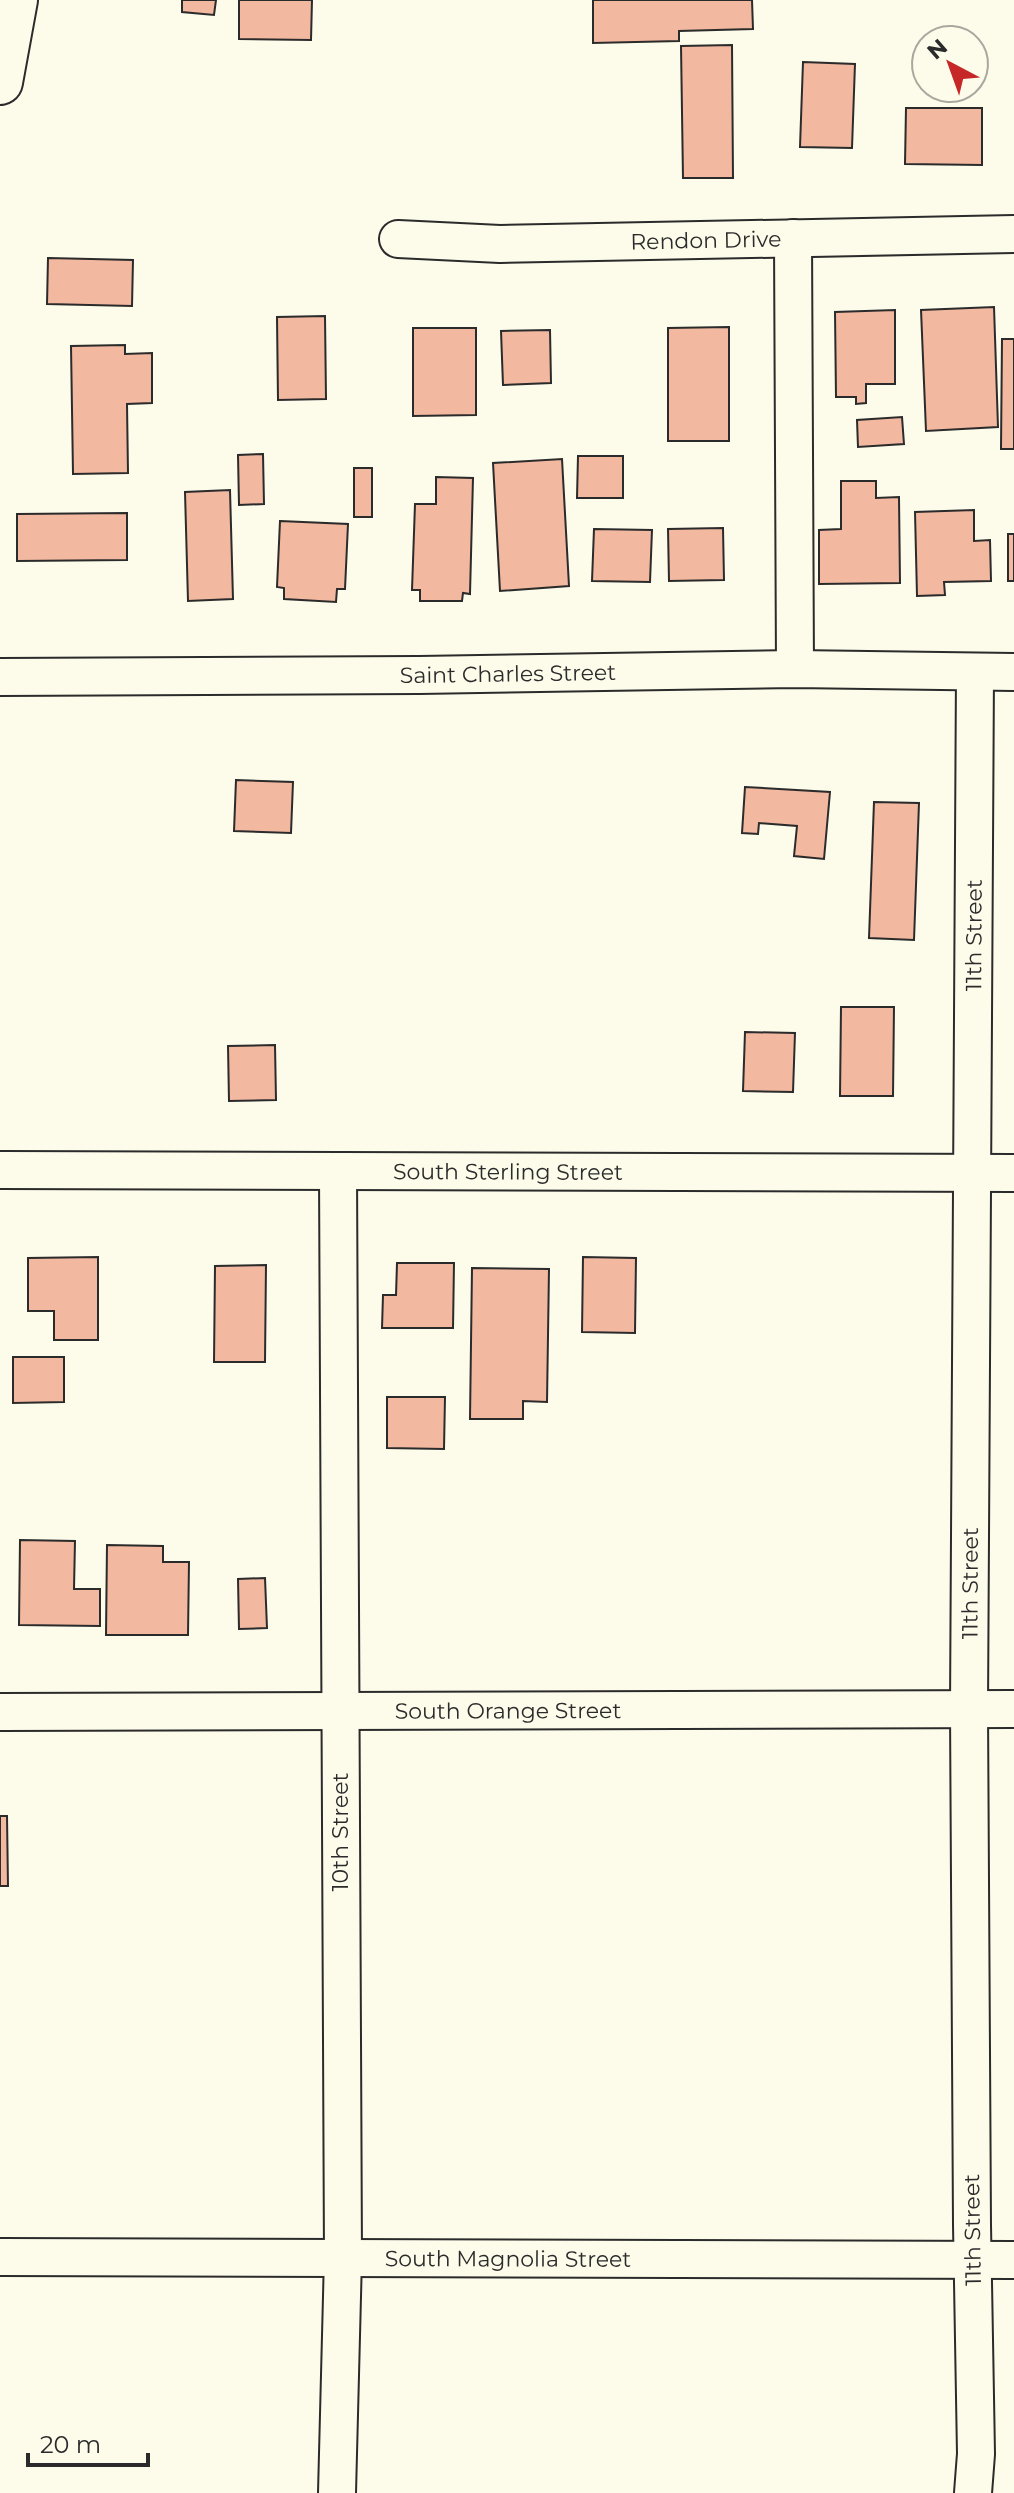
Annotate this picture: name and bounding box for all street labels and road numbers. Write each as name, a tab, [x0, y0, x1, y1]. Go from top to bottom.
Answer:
street label: Rendon Drive	[630, 226, 782, 255]
street label: Saint Charles Street	[400, 659, 616, 689]
street label: 11th Street	[960, 879, 988, 991]
street label: South Sterling Street	[393, 1158, 623, 1186]
street label: 11th Street	[956, 1527, 984, 1639]
street label: South Orange Street	[395, 1697, 621, 1725]
street label: 10th Street	[327, 1773, 354, 1891]
street label: 11th Street	[958, 2174, 987, 2286]
street label: South Magnolia Street	[385, 2245, 631, 2273]

